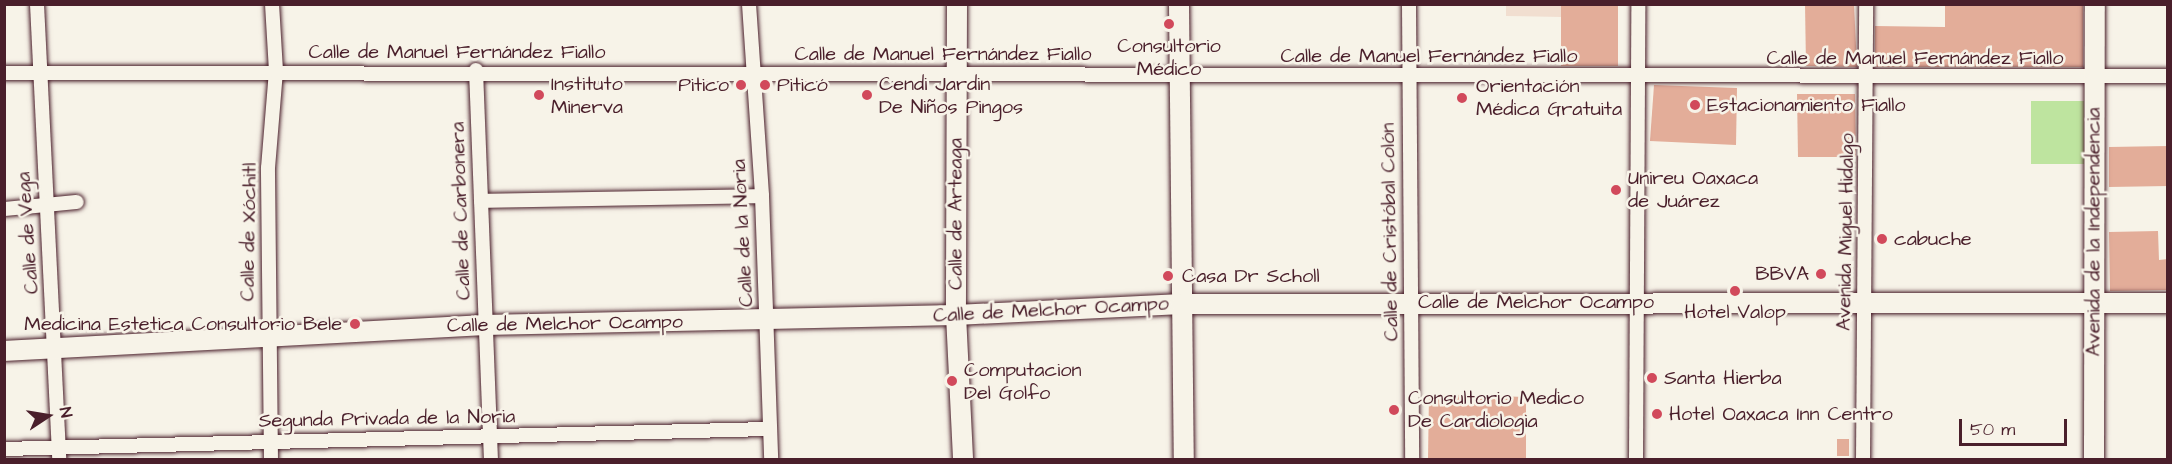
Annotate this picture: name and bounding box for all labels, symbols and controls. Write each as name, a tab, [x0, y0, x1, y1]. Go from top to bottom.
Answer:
marker: Consultorio Médico	[1160, 15, 1178, 33]
place label: Consultorio Médico	[1117, 35, 1221, 82]
street label: Calle de Manuel Fernández Fiallo	[309, 40, 605, 64]
street label: Calle de Manuel Fernández Fiallo	[795, 42, 1091, 66]
street label: Calle de Manuel Fernández Fiallo	[1281, 44, 1577, 68]
street label: Calle de Manuel Fernández Fiallo	[1767, 46, 2063, 70]
place label: Instituto Minerva	[551, 72, 623, 119]
place label: Cendi Jardin De Niños Pingos	[879, 72, 1023, 119]
place label: Pitico	[678, 73, 729, 97]
place label: Piticó	[777, 73, 828, 97]
place label: Orientación Médica Gratuita	[1476, 74, 1622, 121]
marker: Pitico	[734, 78, 748, 92]
marker: Piticó	[758, 78, 772, 92]
marker: Instituto Minerva	[532, 88, 546, 102]
marker: Cendi Jardin De Niños Pingos	[860, 88, 874, 102]
marker: Orientación Médica Gratuita	[1453, 89, 1471, 107]
place label: Estacionamiento Fiallo	[1707, 93, 1906, 117]
marker: Estacionamiento Fiallo	[1688, 98, 1702, 112]
street label: Avenida de la Independencia	[2082, 108, 2106, 356]
street label: Calle de Carbonera	[446, 121, 476, 301]
street label: Calle de Cristóbal Colón	[1376, 123, 1404, 341]
street label: Avenida Miguel Hidalgo	[1832, 133, 1860, 331]
street label: Calle de Arteaga	[944, 138, 968, 290]
street label: Calle de la Noria	[727, 159, 759, 307]
street label: Calle de Xóchitl	[236, 163, 262, 301]
place label: Unireu Oaxaca de Juárez	[1628, 166, 1758, 213]
street label: Calle de Vega	[12, 171, 44, 295]
marker: Unireu Oaxaca de Juárez	[1609, 183, 1623, 197]
place label: cabuche	[1894, 227, 1972, 251]
marker: cabuche	[1875, 232, 1889, 246]
place label: BBVA	[1755, 262, 1809, 286]
place label: Casa Dr Scholl	[1182, 264, 1320, 288]
marker: Casa Dr Scholl	[1159, 267, 1177, 285]
marker: BBVA	[1814, 267, 1828, 281]
marker: Hotel Valop	[1728, 284, 1742, 298]
street label: Calle de Melchor Ocampo	[1418, 290, 1654, 314]
street label: Calle de Melchor Ocampo	[932, 292, 1170, 328]
place label: Hotel Valop	[1684, 300, 1786, 324]
street label: Calle de Melchor Ocampo	[447, 310, 683, 338]
place label: Medicina Estetica Consultorio Bele	[24, 312, 342, 336]
marker: Medicina Estetica Consultorio Bele	[346, 315, 364, 333]
place label: Computacion Del Golfo	[964, 358, 1081, 405]
place label: Santa Hierba	[1664, 366, 1782, 390]
marker: Santa Hierba	[1645, 371, 1659, 385]
marker: Computacion Del Golfo	[945, 374, 959, 388]
north arrow	[18, 386, 78, 446]
place label: Consultorio Medico De Cardiologia	[1408, 386, 1584, 433]
marker: Consultorio Medico De Cardiologia	[1385, 401, 1403, 419]
place label: Hotel Oaxaca Inn Centro	[1669, 402, 1893, 426]
text: N	[54, 405, 77, 419]
street label: Segunda Privada de la Noria	[258, 405, 516, 433]
marker: Hotel Oaxaca Inn Centro	[1650, 407, 1664, 421]
scale bar	[1962, 407, 2070, 445]
text: 50 m	[1970, 417, 2015, 442]

